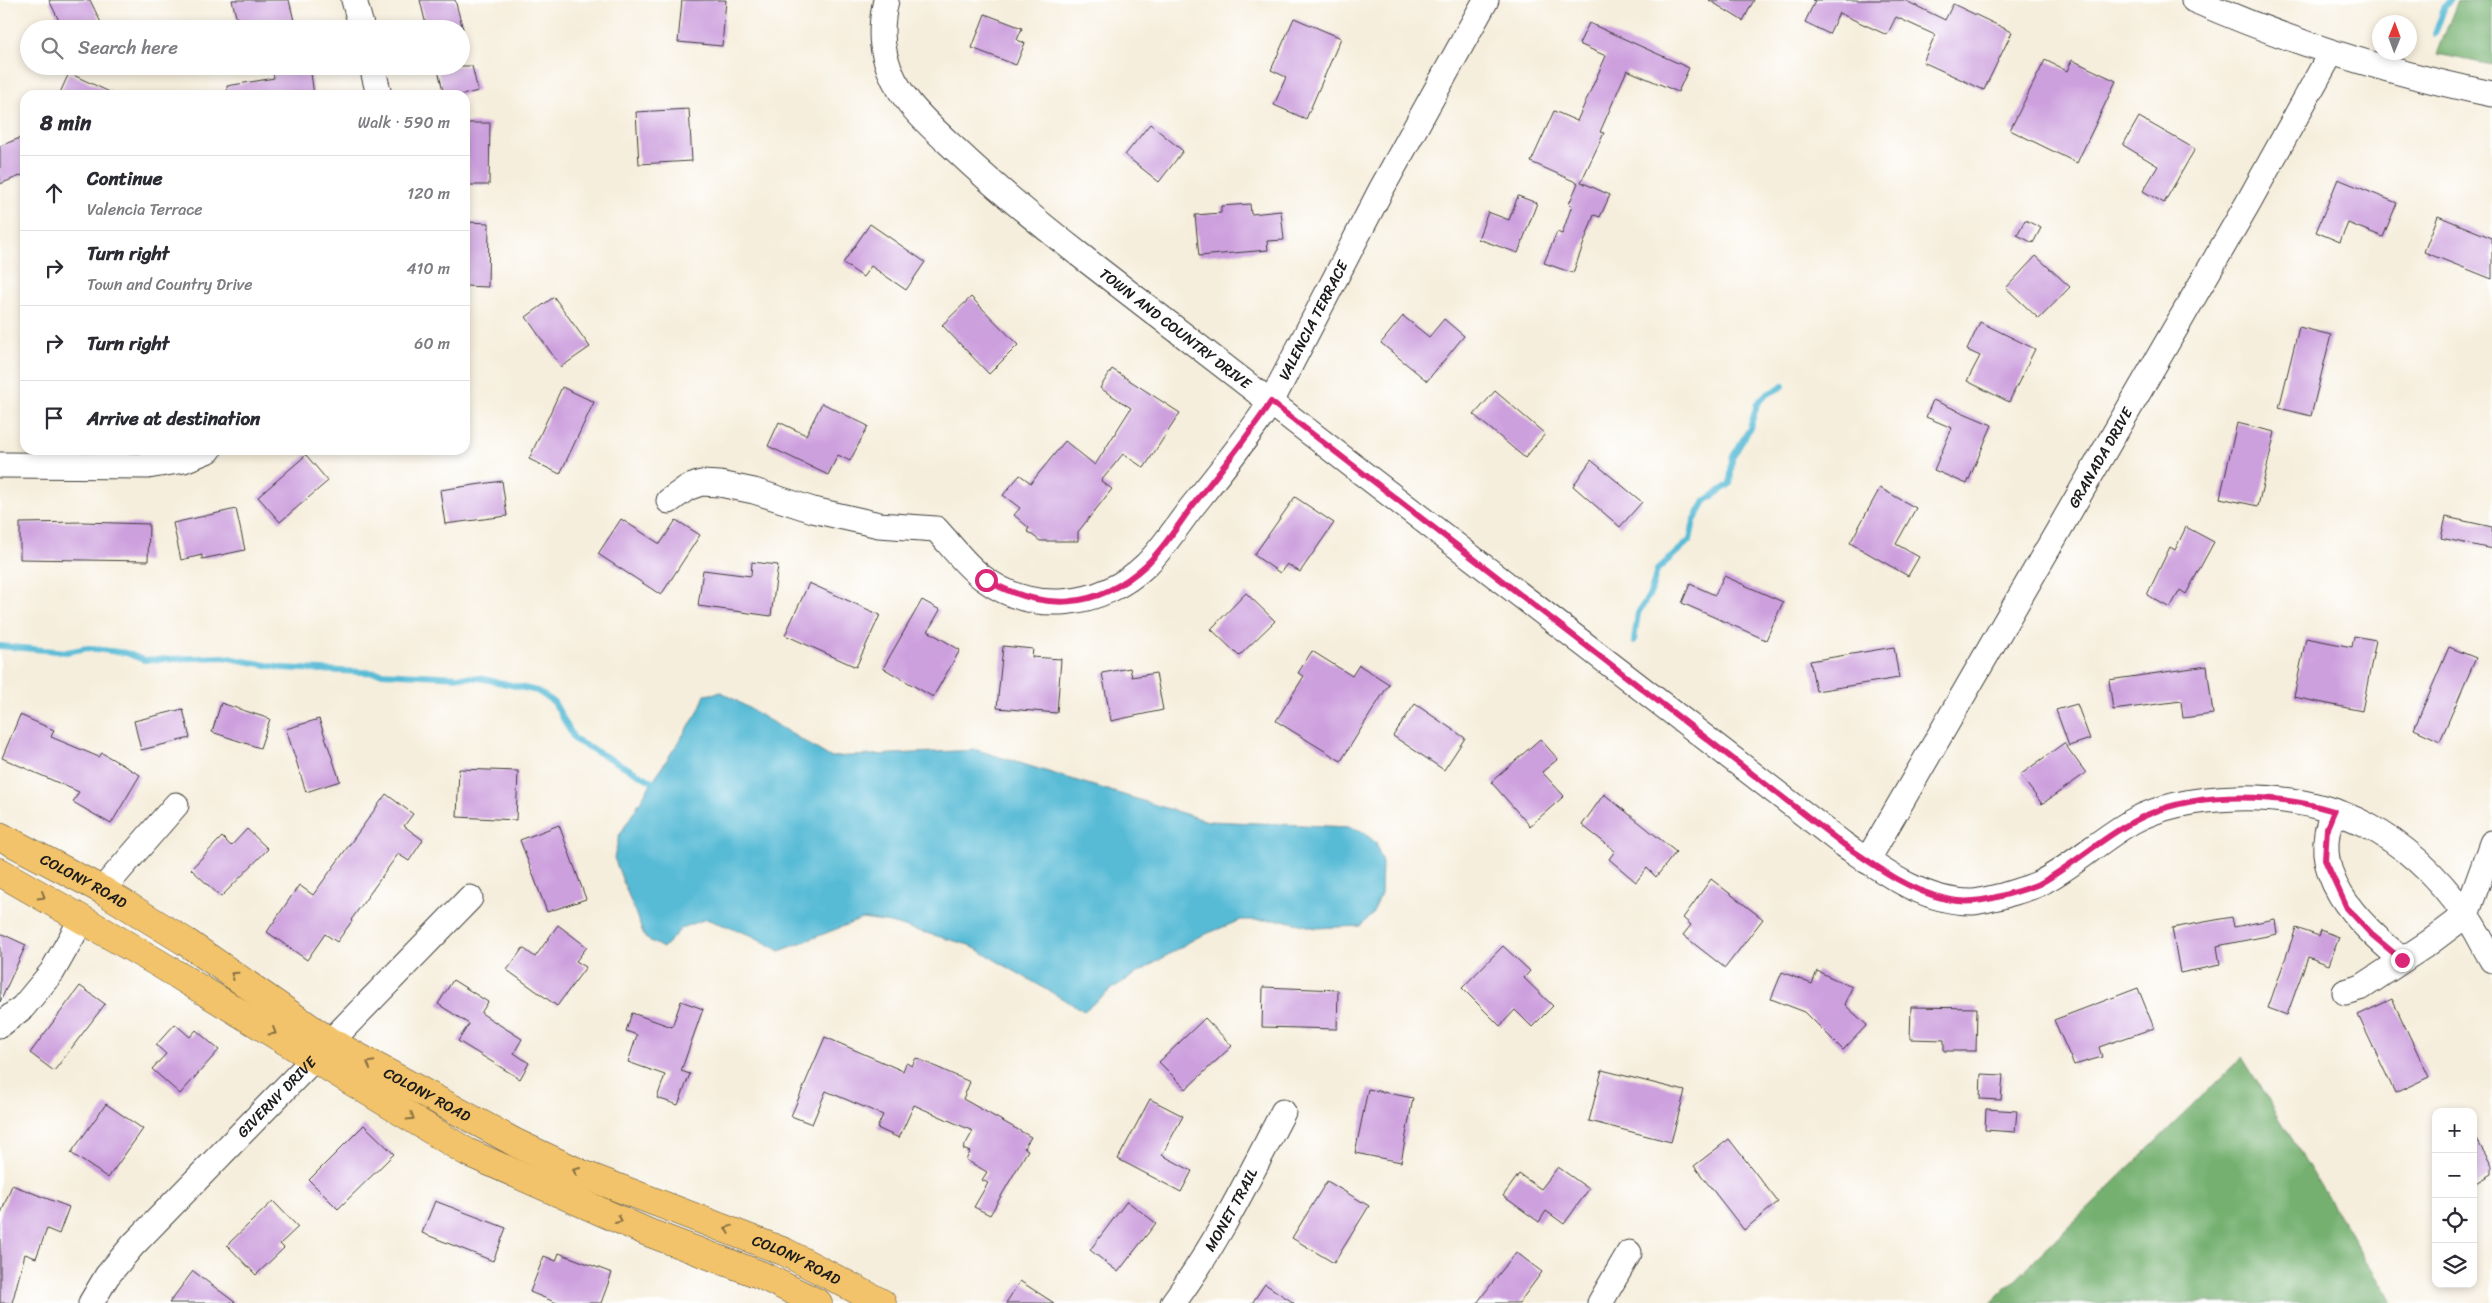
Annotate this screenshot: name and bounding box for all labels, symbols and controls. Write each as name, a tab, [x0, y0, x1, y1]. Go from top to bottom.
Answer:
north arrow	[2372, 15, 2417, 60]
search box	[20, 20, 470, 75]
text: Search here	[78, 31, 178, 64]
icon: search	[38, 34, 66, 62]
text: 8 min	[40, 104, 91, 142]
text: Walk · 590 m	[358, 108, 450, 137]
text: Continue	[87, 162, 163, 195]
icon: ahead	[40, 179, 68, 207]
text: 120 m	[407, 179, 450, 208]
text: Valencia Terrace	[87, 195, 202, 224]
text: Turn right	[87, 237, 169, 270]
icon: right	[40, 254, 68, 282]
text: 410 m	[407, 254, 450, 283]
street label: VALENCIA TERRACE	[1271, 254, 1356, 385]
street label: TOWN AND COUNTRY DRIVE	[1093, 261, 1258, 397]
text: Town and Country Drive	[87, 270, 253, 299]
text: Turn right	[87, 327, 169, 360]
icon: right	[40, 329, 68, 357]
text: 60 m	[414, 329, 450, 358]
street label: GRANADA DRIVE	[2061, 401, 2141, 513]
text: Arrive at destination	[87, 402, 260, 435]
icon: arrive	[40, 404, 68, 432]
route start	[975, 569, 998, 592]
street label: COLONY ROAD	[35, 846, 132, 916]
one-way arrow	[37, 890, 46, 900]
route end	[2391, 949, 2414, 972]
one-way arrow	[230, 972, 239, 981]
one-way arrow	[267, 1026, 276, 1036]
street label: GIVERNY DRIVE	[231, 1049, 324, 1144]
one-way arrow	[366, 1060, 375, 1070]
street label: COLONY ROAD	[379, 1060, 476, 1129]
map controls	[2432, 1108, 2477, 1288]
button: +	[2432, 1108, 2477, 1153]
one-way arrow	[406, 1111, 415, 1120]
button: −	[2432, 1153, 2477, 1198]
street label: MONET TRAIL	[1197, 1163, 1265, 1257]
one-way arrow	[572, 1167, 581, 1177]
button: locate	[2432, 1198, 2477, 1243]
one-way arrow	[614, 1214, 623, 1225]
one-way arrow	[724, 1225, 733, 1235]
street label: COLONY ROAD	[748, 1227, 846, 1292]
button: layers	[2432, 1243, 2477, 1288]

